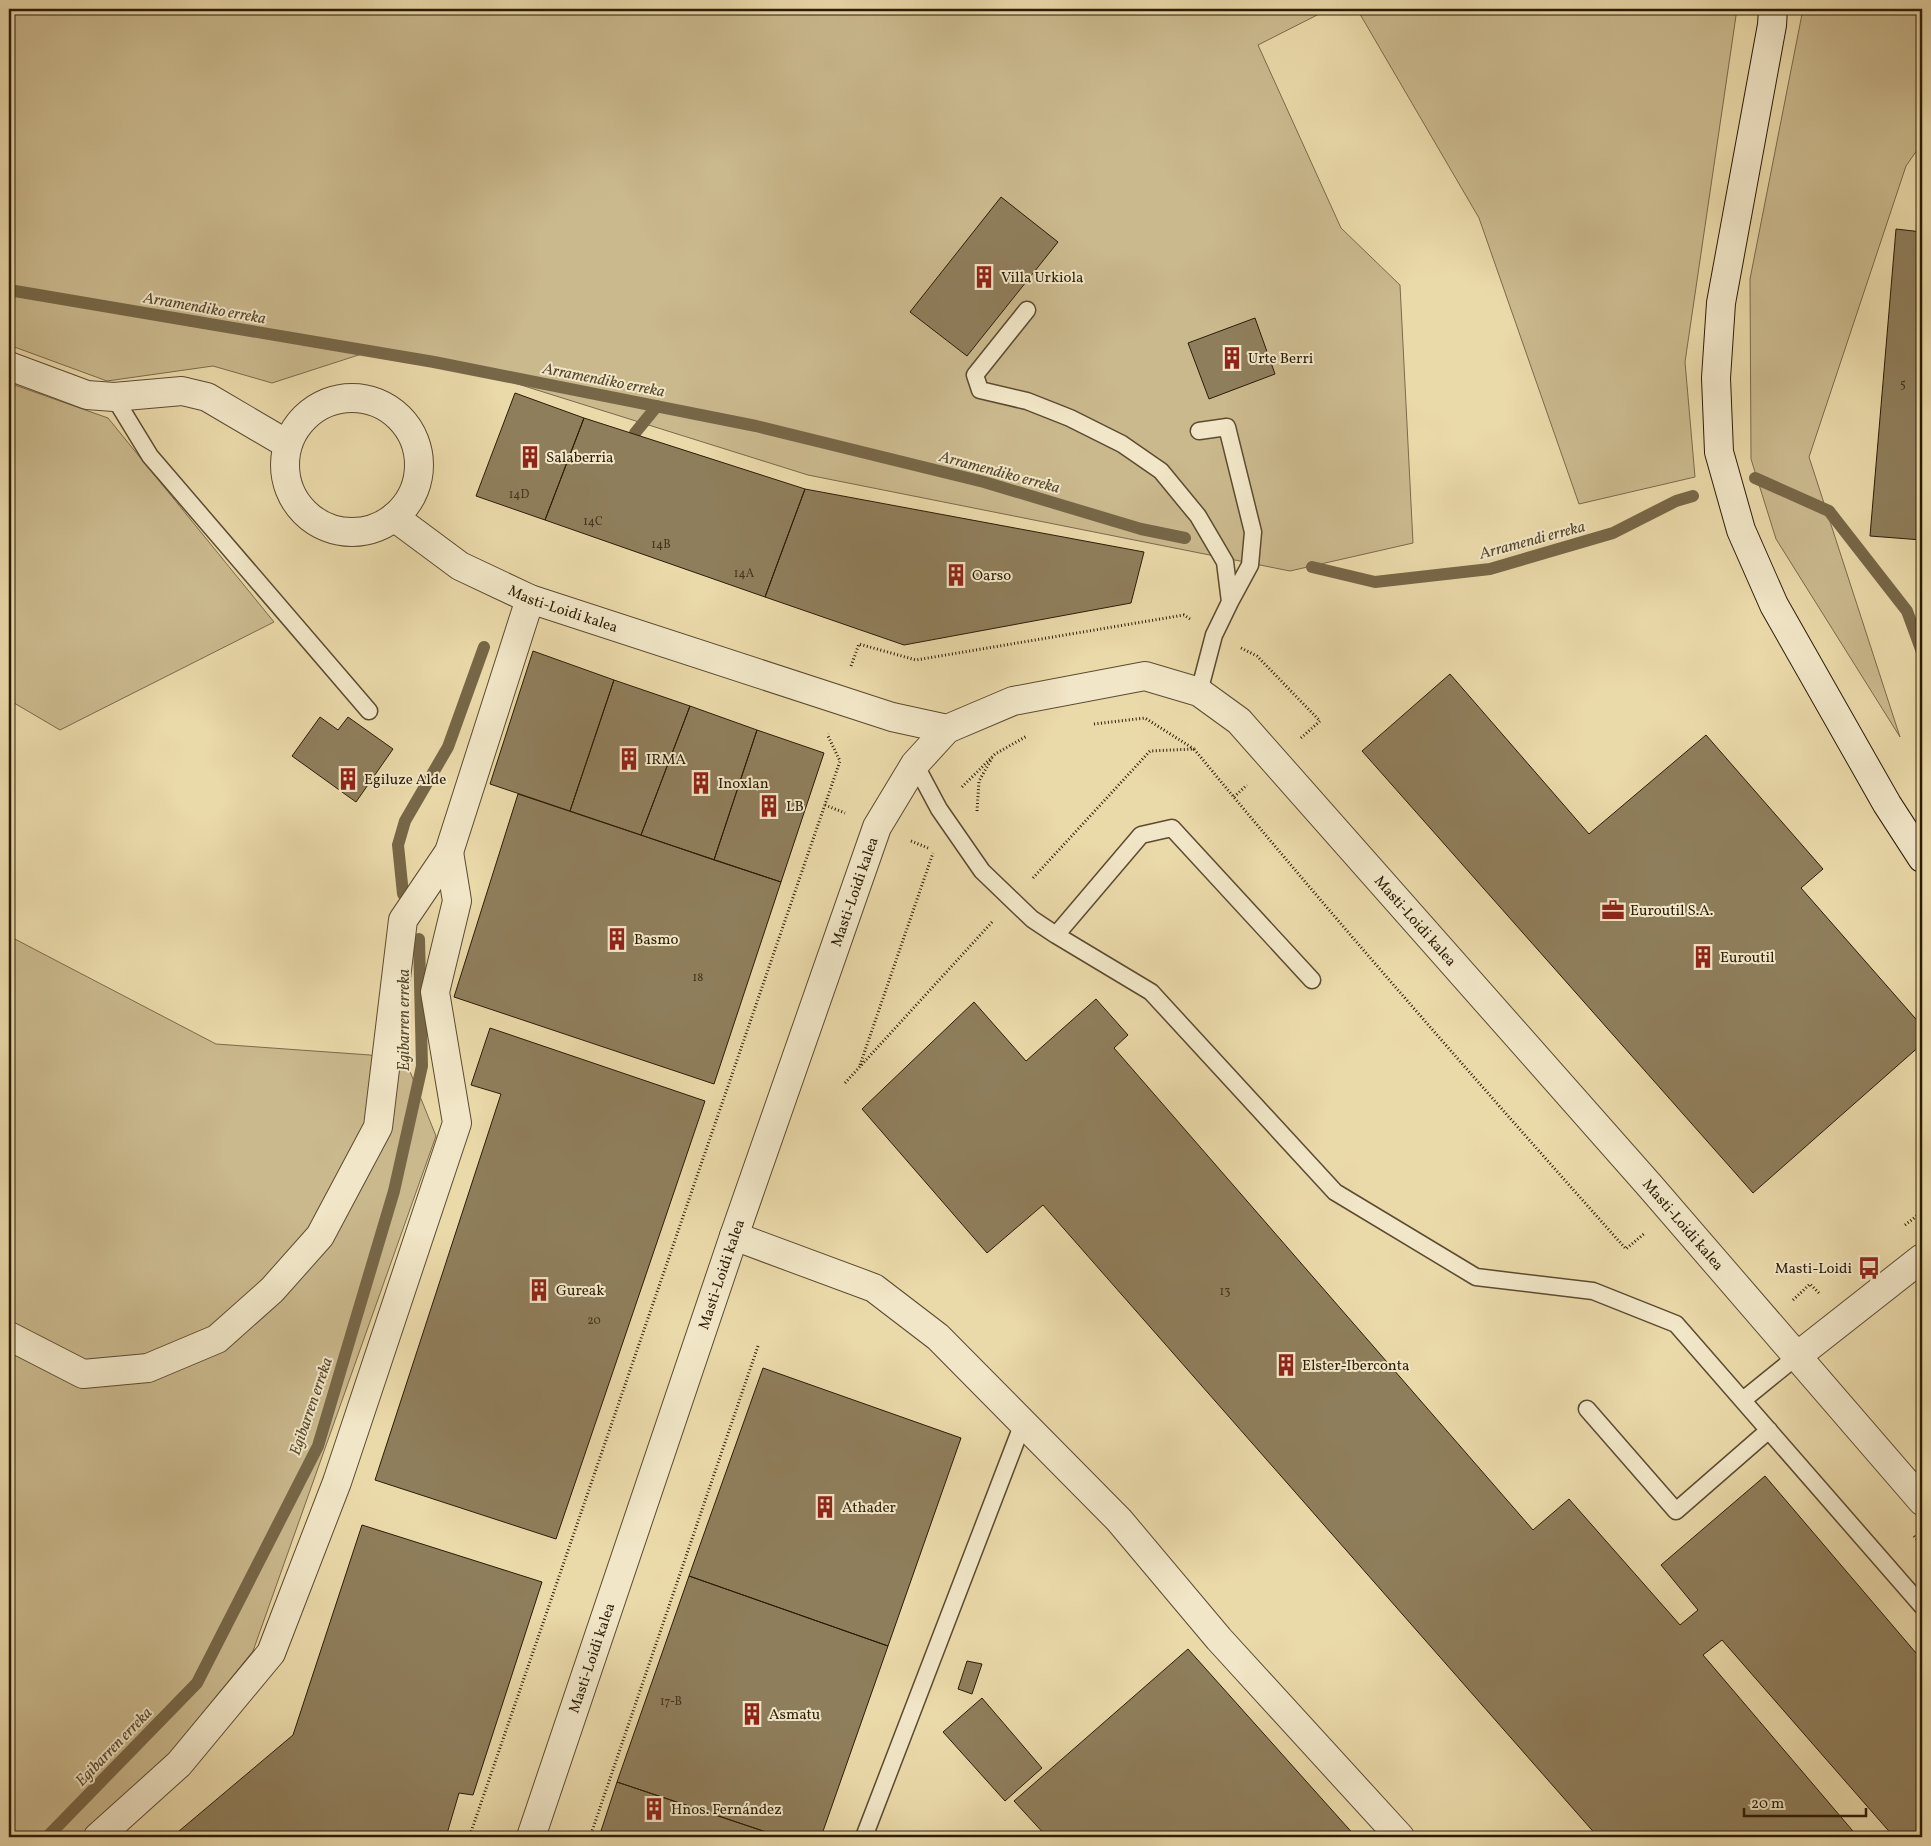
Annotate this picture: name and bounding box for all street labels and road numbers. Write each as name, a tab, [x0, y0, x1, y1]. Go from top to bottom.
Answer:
street label: Masti-Loidi kalea	[504, 581, 620, 639]
street label: Masti-Loidi kalea	[827, 834, 885, 950]
street label: Masti-Loidi kalea	[1368, 872, 1460, 972]
street label: Masti-Loidi kalea	[1637, 1175, 1728, 1276]
street label: Masti-Loidi kalea	[694, 1217, 751, 1333]
street label: Masti-Loidi kalea	[565, 1600, 621, 1716]

